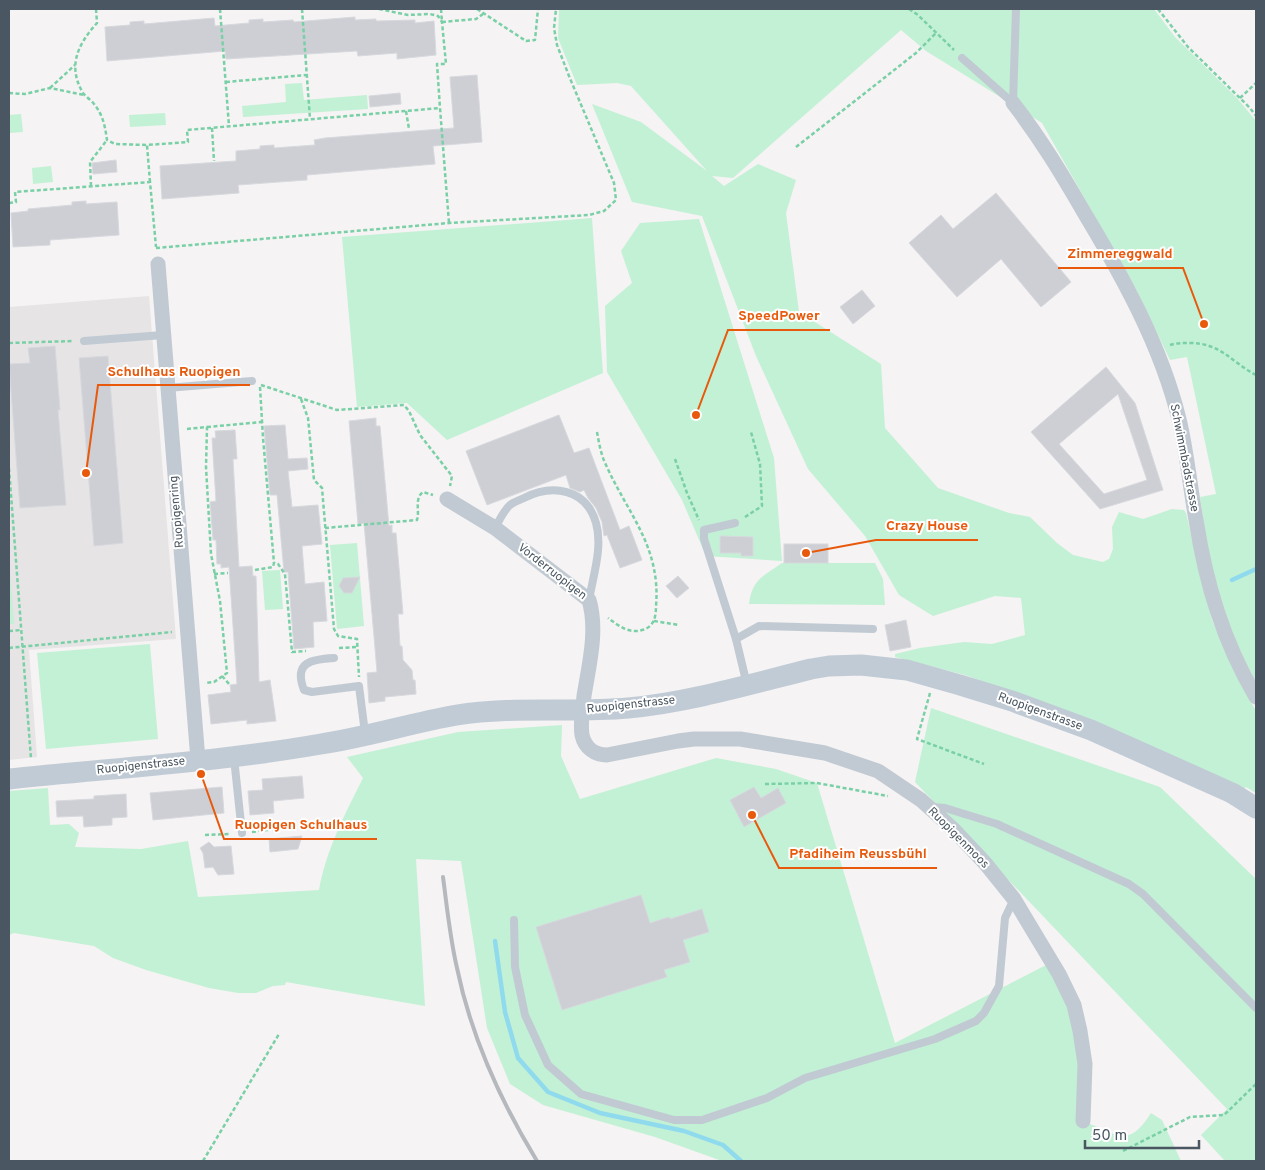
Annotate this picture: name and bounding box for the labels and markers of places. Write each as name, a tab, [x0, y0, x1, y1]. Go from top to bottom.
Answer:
callout: Zimmereggwald	[1058, 239, 1183, 268]
callout: SpeedPower	[728, 301, 830, 330]
callout: Schulhaus Ruopigen	[98, 356, 250, 385]
callout: Crazy House	[876, 511, 978, 540]
callout: Ruopigen Schulhaus	[224, 810, 377, 839]
callout: Pfadiheim Reussbühl	[779, 839, 937, 868]

